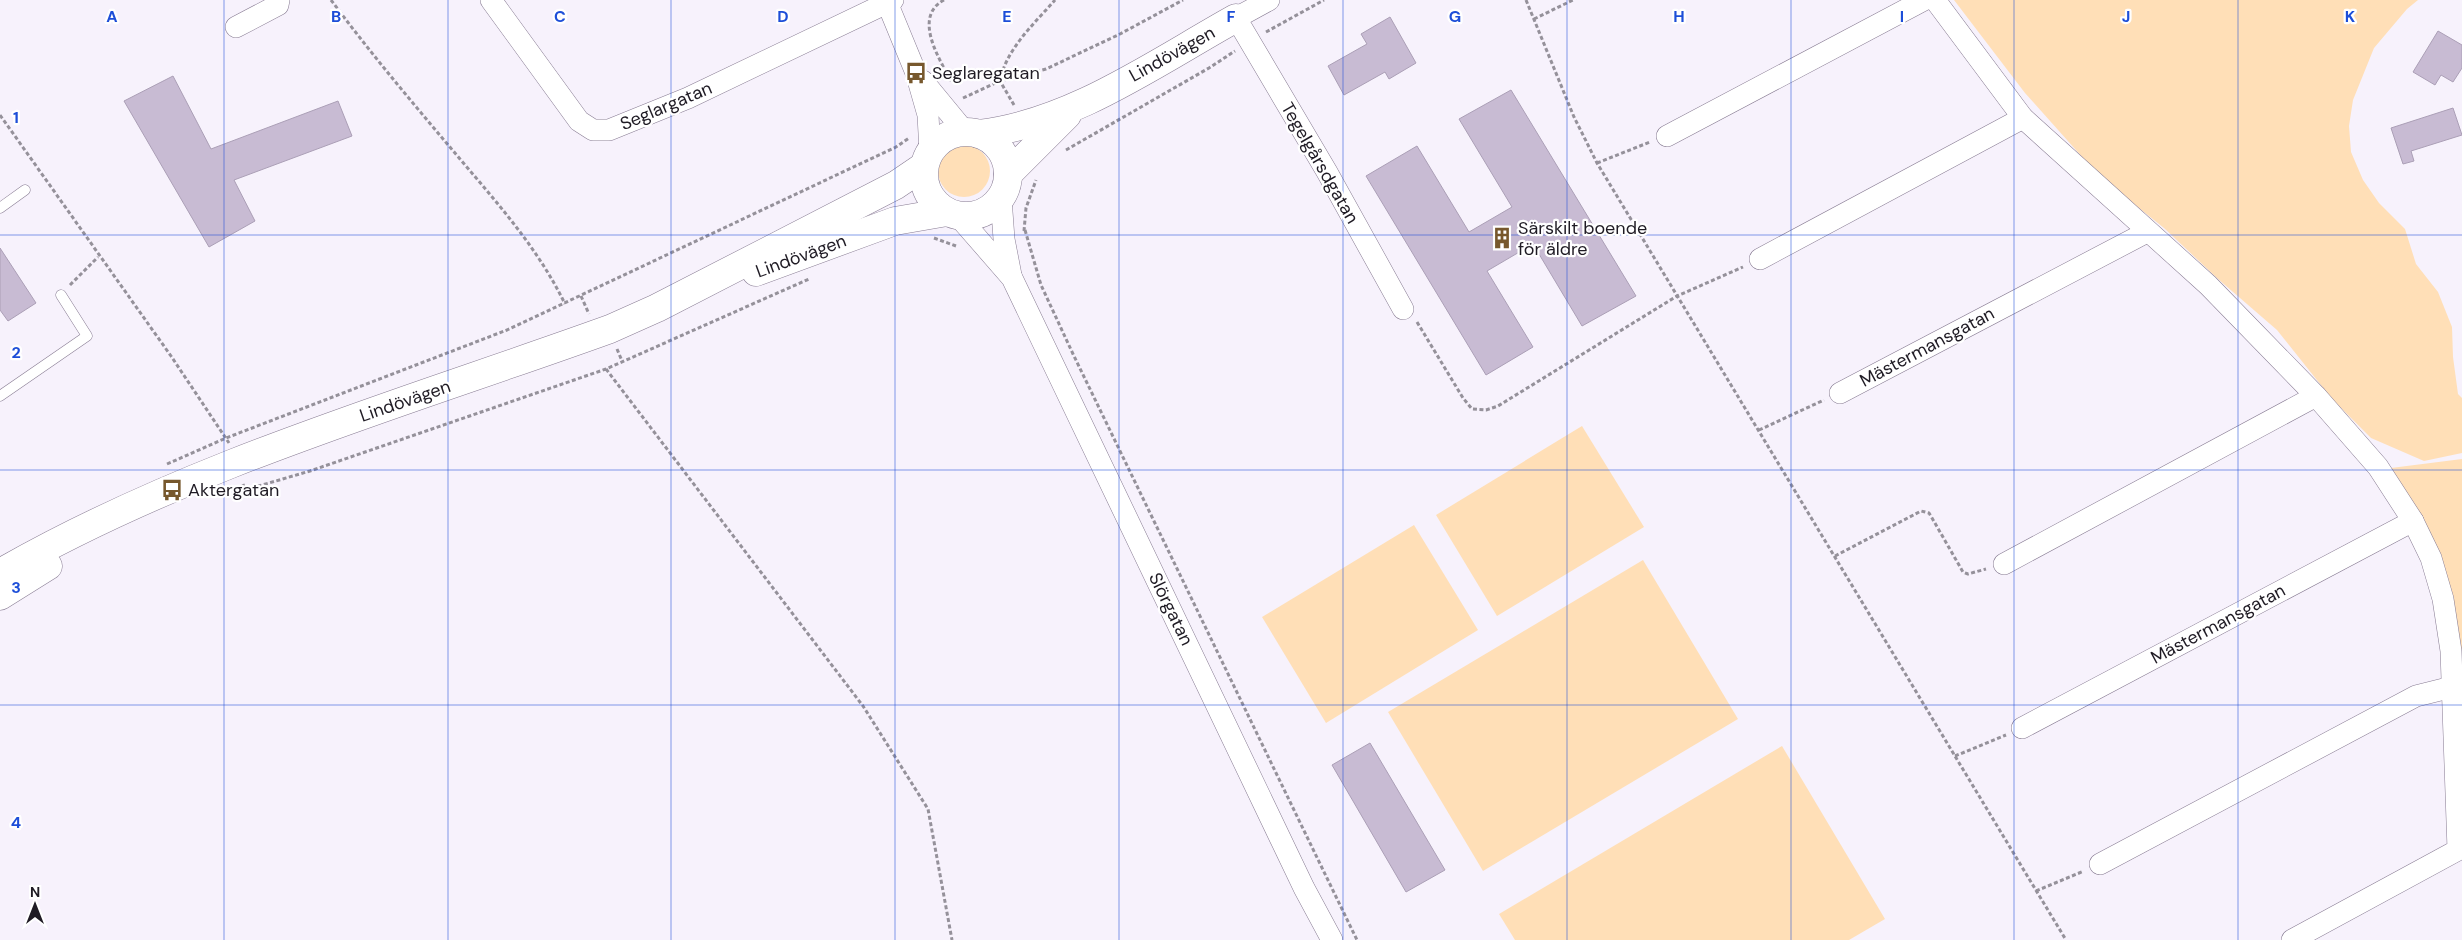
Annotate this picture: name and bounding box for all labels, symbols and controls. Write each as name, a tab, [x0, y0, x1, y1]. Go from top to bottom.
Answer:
text: A	[106, 6, 118, 27]
text: B	[331, 6, 341, 27]
text: C	[554, 6, 566, 27]
text: D	[777, 6, 789, 27]
text: E	[1002, 6, 1012, 27]
text: F	[1227, 6, 1236, 27]
text: G	[1449, 6, 1461, 27]
text: H	[1673, 6, 1685, 27]
text: I	[1900, 6, 1904, 27]
text: J	[2122, 6, 2130, 27]
text: K	[2345, 6, 2356, 27]
street label: Lindövägen	[1125, 21, 1219, 87]
bus stop icon: Seglaregatan	[903, 60, 929, 86]
place label: Seglaregatan	[932, 61, 1040, 85]
street label: Seglargatan	[616, 76, 716, 136]
street label: Tegelgårsdgatan	[1276, 98, 1364, 228]
text: 1	[13, 107, 19, 128]
place label: Särskilt boende för äldre	[1518, 216, 1647, 261]
building icon: Särskilt boende för äldre	[1489, 225, 1515, 251]
street label: Lindövägen	[752, 229, 850, 283]
street label: Mästermansgatan	[1855, 301, 1999, 393]
text: 2	[11, 342, 21, 363]
street label: Lindövägen	[356, 374, 454, 428]
bus stop icon: Aktergatan	[159, 477, 185, 503]
place label: Aktergatan	[188, 478, 279, 502]
street label: Slörgatan	[1143, 569, 1199, 649]
text: 3	[11, 577, 21, 598]
street label: Mästermansgatan	[2146, 578, 2290, 670]
text: 4	[11, 812, 21, 833]
north arrow	[10, 880, 60, 930]
text: N	[30, 883, 40, 901]

